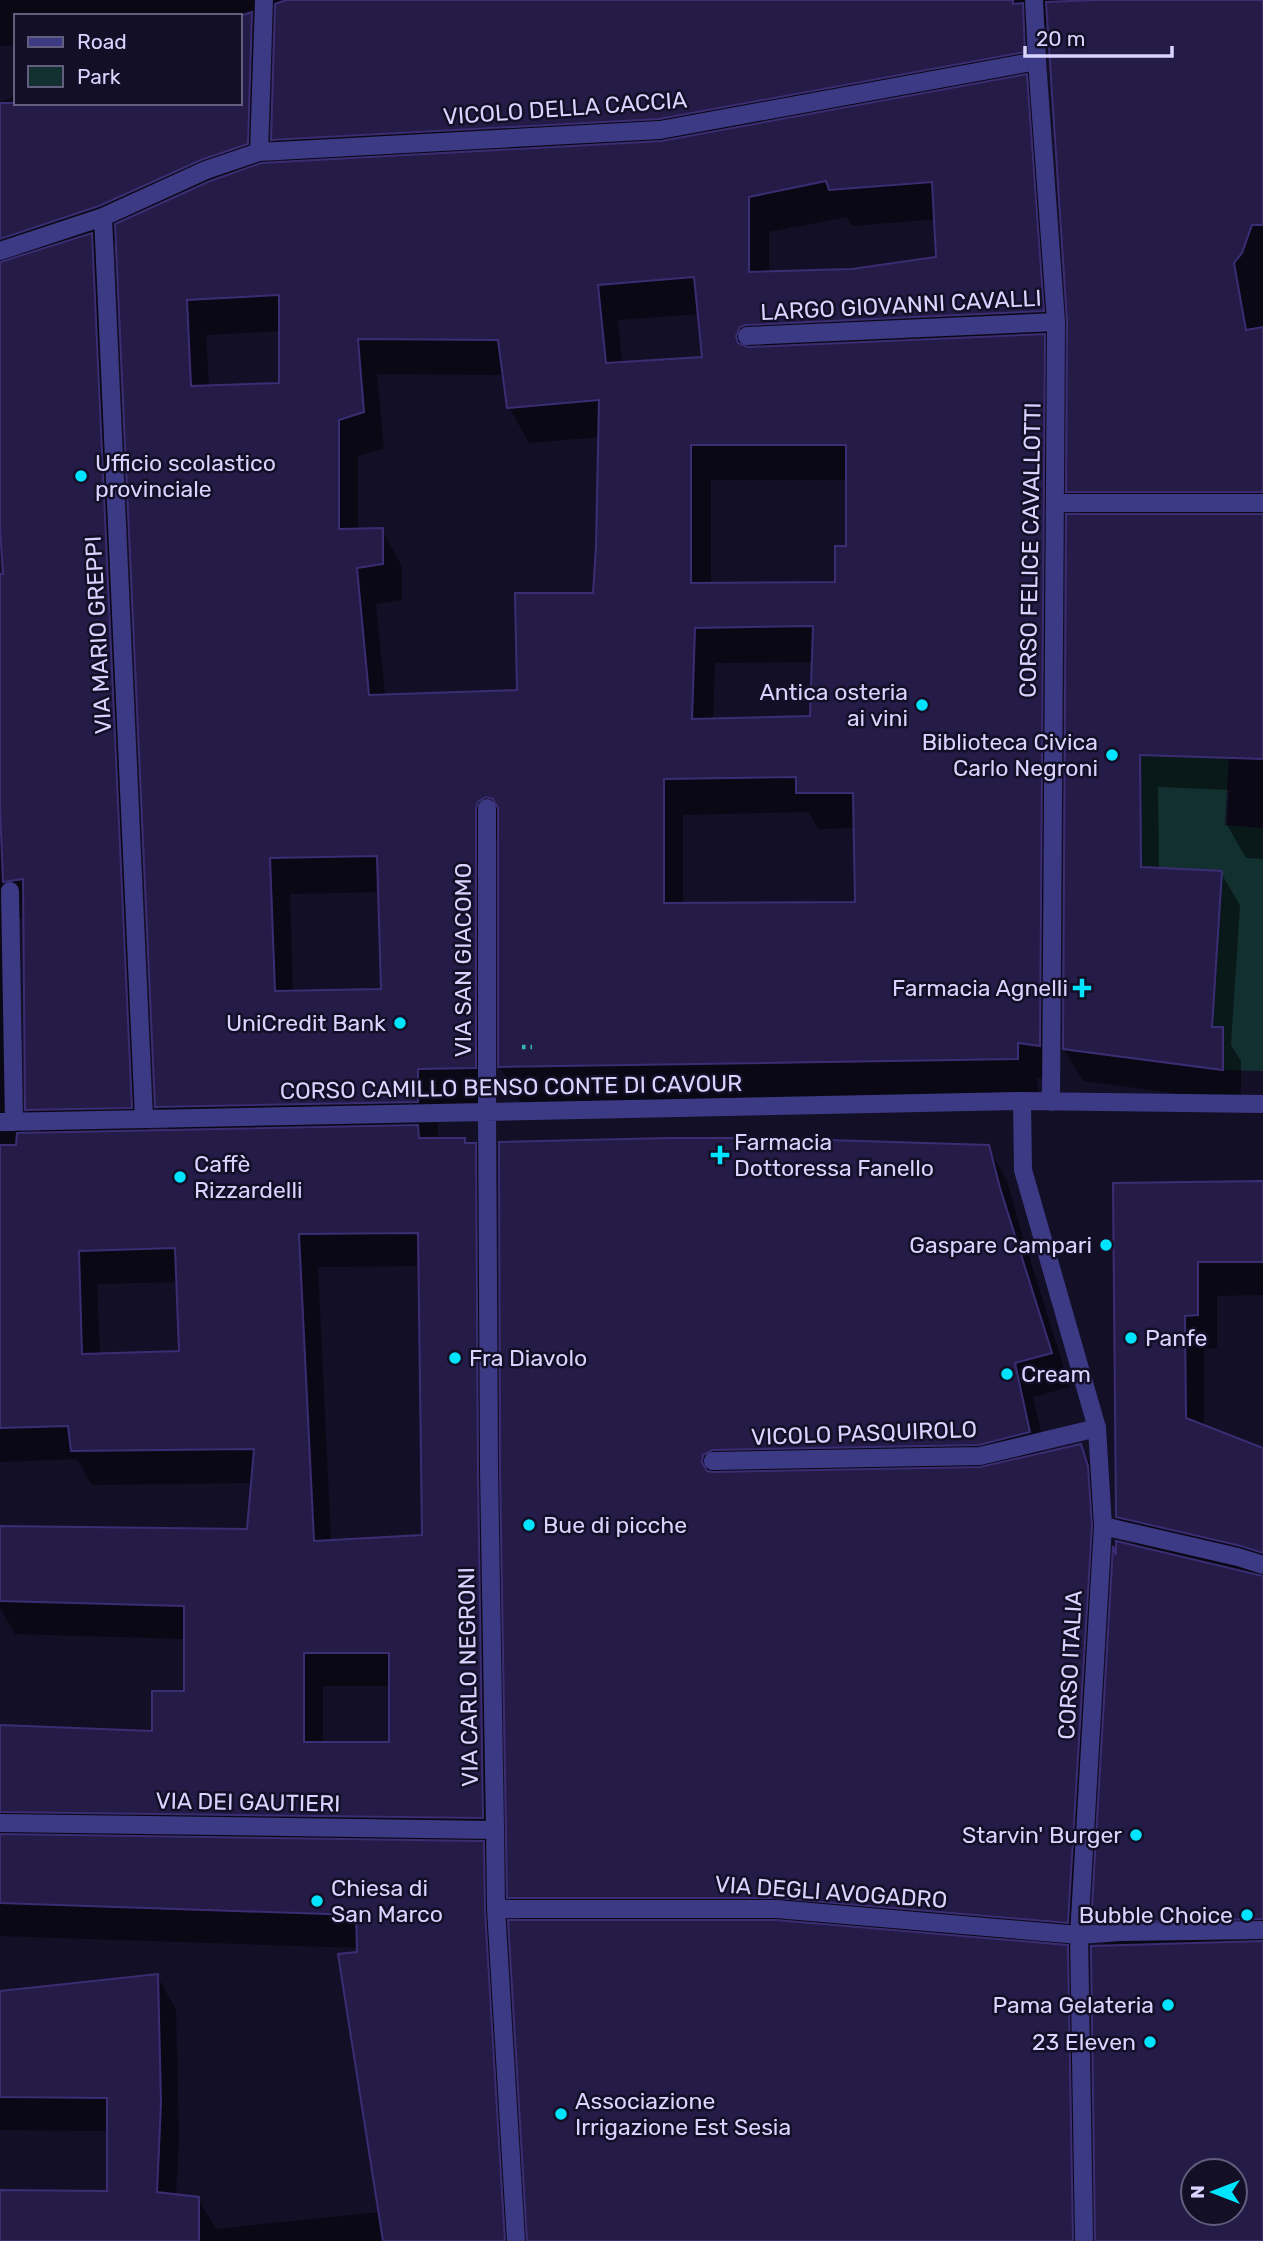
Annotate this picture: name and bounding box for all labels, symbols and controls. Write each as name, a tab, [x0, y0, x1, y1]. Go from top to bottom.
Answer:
legend	[14, 14, 242, 105]
scale bar	[1025, 14, 1172, 58]
text: 20 m	[1036, 26, 1085, 51]
text: Road	[77, 29, 127, 54]
text: Park	[77, 64, 121, 89]
street label: VICOLO DELLA CACCIA	[442, 85, 688, 131]
street label: LARGO GIOVANNI CAVALLI	[760, 284, 1042, 326]
street label: CORSO FELICE CAVALLOTTI	[1013, 402, 1047, 698]
place label: Ufficio scolastico provinciale	[95, 449, 276, 503]
marker: Ufficio scolastico provinciale	[73, 468, 89, 484]
street label: VIA MARIO GREPPI	[79, 535, 117, 735]
place label: Antica osteria ai vini	[759, 678, 908, 732]
marker: Antica osteria ai vini	[914, 697, 930, 713]
place label: Biblioteca Civica Carlo Negroni	[922, 728, 1098, 782]
marker: Biblioteca Civica Carlo Negroni	[1104, 747, 1120, 763]
street label: VIA SAN GIACOMO	[449, 863, 477, 1057]
place label: Farmacia Agnelli	[892, 974, 1068, 1002]
marker: Farmacia Agnelli	[1074, 980, 1090, 996]
place label: UniCredit Bank	[226, 1009, 386, 1037]
marker: UniCredit Bank	[392, 1015, 408, 1031]
street label: CORSO CAMILLO BENSO CONTE DI CAVOUR	[279, 1069, 743, 1105]
place label: Farmacia Dottoressa Fanello	[734, 1128, 934, 1182]
marker: Farmacia Dottoressa Fanello	[712, 1147, 728, 1163]
place label: Caffè Rizzardelli	[194, 1150, 303, 1204]
marker: Caffè Rizzardelli	[172, 1169, 188, 1185]
place label: Gaspare Campari	[909, 1231, 1092, 1259]
marker: Gaspare Campari	[1098, 1237, 1114, 1253]
place label: Panfe	[1145, 1324, 1208, 1352]
marker: Panfe	[1123, 1330, 1139, 1346]
place label: Fra Diavolo	[469, 1344, 587, 1372]
marker: Fra Diavolo	[447, 1350, 463, 1366]
place label: Cream	[1021, 1360, 1091, 1388]
marker: Cream	[999, 1366, 1015, 1382]
street label: VICOLO PASQUIROLO	[750, 1415, 978, 1451]
place label: Bue di picche	[543, 1511, 687, 1539]
marker: Bue di picche	[521, 1517, 537, 1533]
street label: VIA CARLO NEGRONI	[452, 1567, 484, 1787]
street label: CORSO ITALIA	[1052, 1590, 1088, 1740]
street label: VIA DEI GAUTIERI	[155, 1786, 341, 1818]
place label: Starvin' Burger	[962, 1821, 1122, 1849]
marker: Starvin' Burger	[1128, 1827, 1144, 1843]
street label: VIA DEGLI AVOGADRO	[714, 1870, 948, 1914]
place label: Chiesa di San Marco	[331, 1874, 443, 1928]
marker: Chiesa di San Marco	[309, 1893, 325, 1909]
place label: Bubble Choice	[1079, 1901, 1233, 1929]
marker: Bubble Choice	[1239, 1907, 1255, 1923]
place label: Pama Gelateria	[992, 1991, 1154, 2019]
marker: Pama Gelateria	[1160, 1997, 1176, 2013]
place label: 23 Eleven	[1032, 2028, 1136, 2056]
marker: 23 Eleven	[1142, 2034, 1158, 2050]
place label: Associazione Irrigazione Est Sesia	[575, 2087, 791, 2141]
marker: Associazione Irrigazione Est Sesia	[553, 2106, 569, 2122]
north arrow	[1179, 2157, 1249, 2227]
text: N	[1186, 2185, 1209, 2199]

